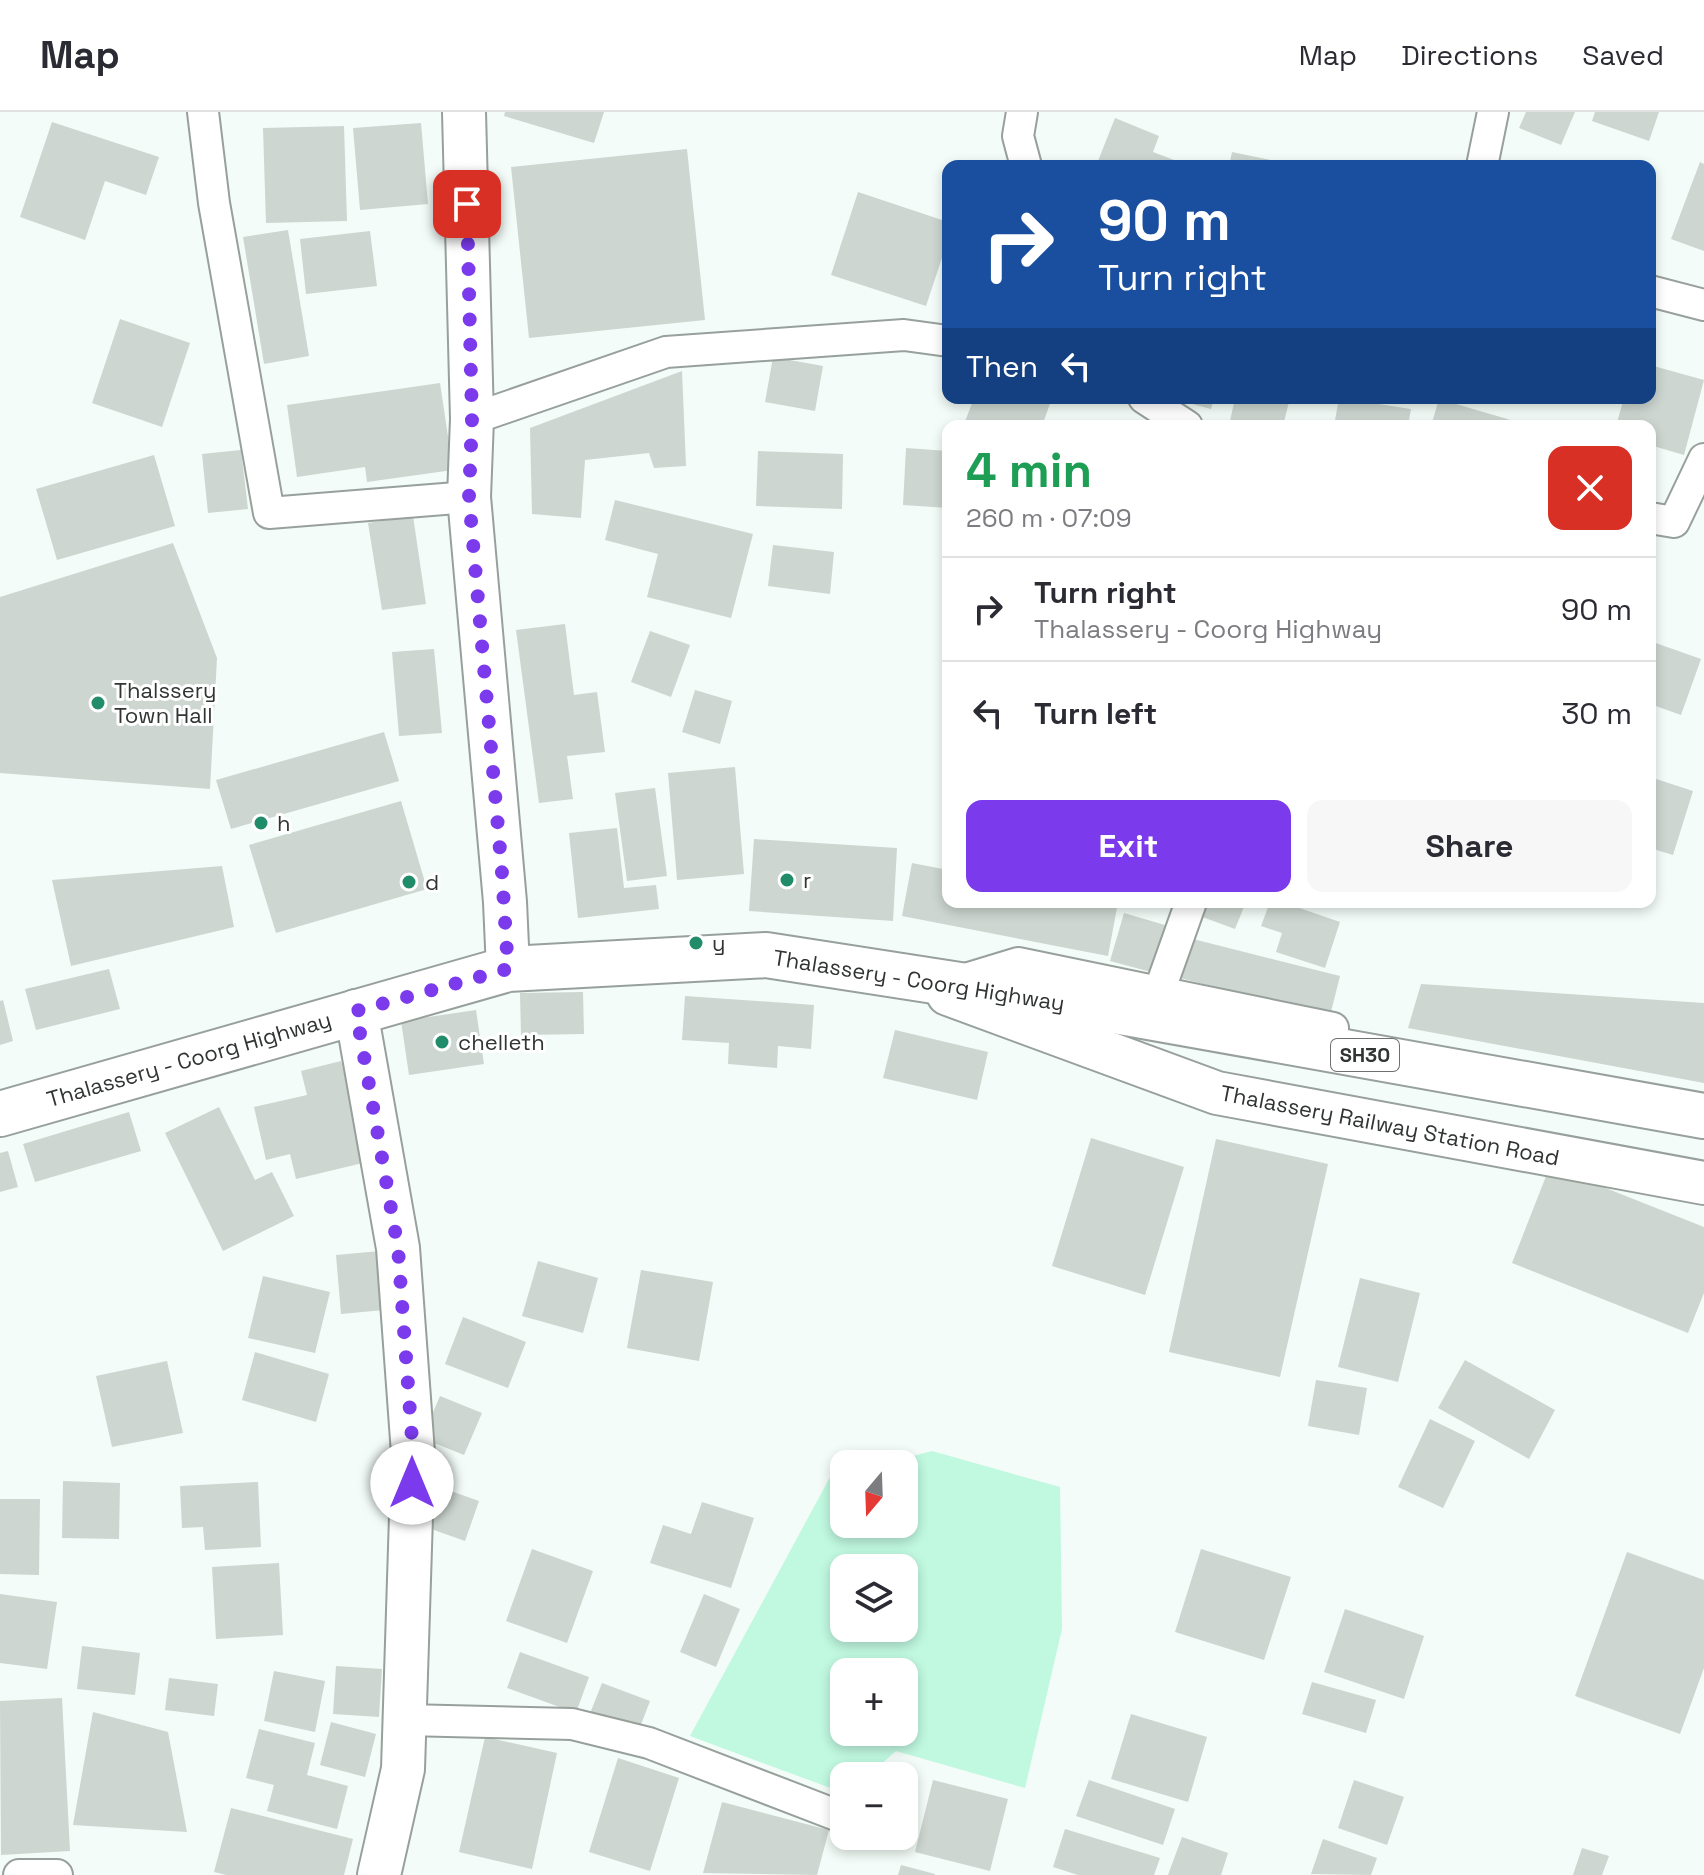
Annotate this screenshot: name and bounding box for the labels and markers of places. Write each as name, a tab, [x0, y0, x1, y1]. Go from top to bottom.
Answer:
pin	[433, 170, 501, 238]
place label: Thalssery Town Hall	[114, 676, 216, 729]
marker: Thalssery Town Hall	[89, 694, 107, 712]
place label: h	[277, 809, 291, 837]
marker: h	[252, 814, 270, 832]
place label: r	[803, 866, 811, 894]
place label: d	[425, 868, 439, 896]
marker: r	[778, 871, 796, 889]
marker: d	[400, 873, 418, 891]
place label: y	[712, 929, 725, 957]
marker: y	[687, 934, 705, 952]
place label: chelleth	[458, 1028, 545, 1056]
marker: chelleth	[433, 1033, 451, 1051]

